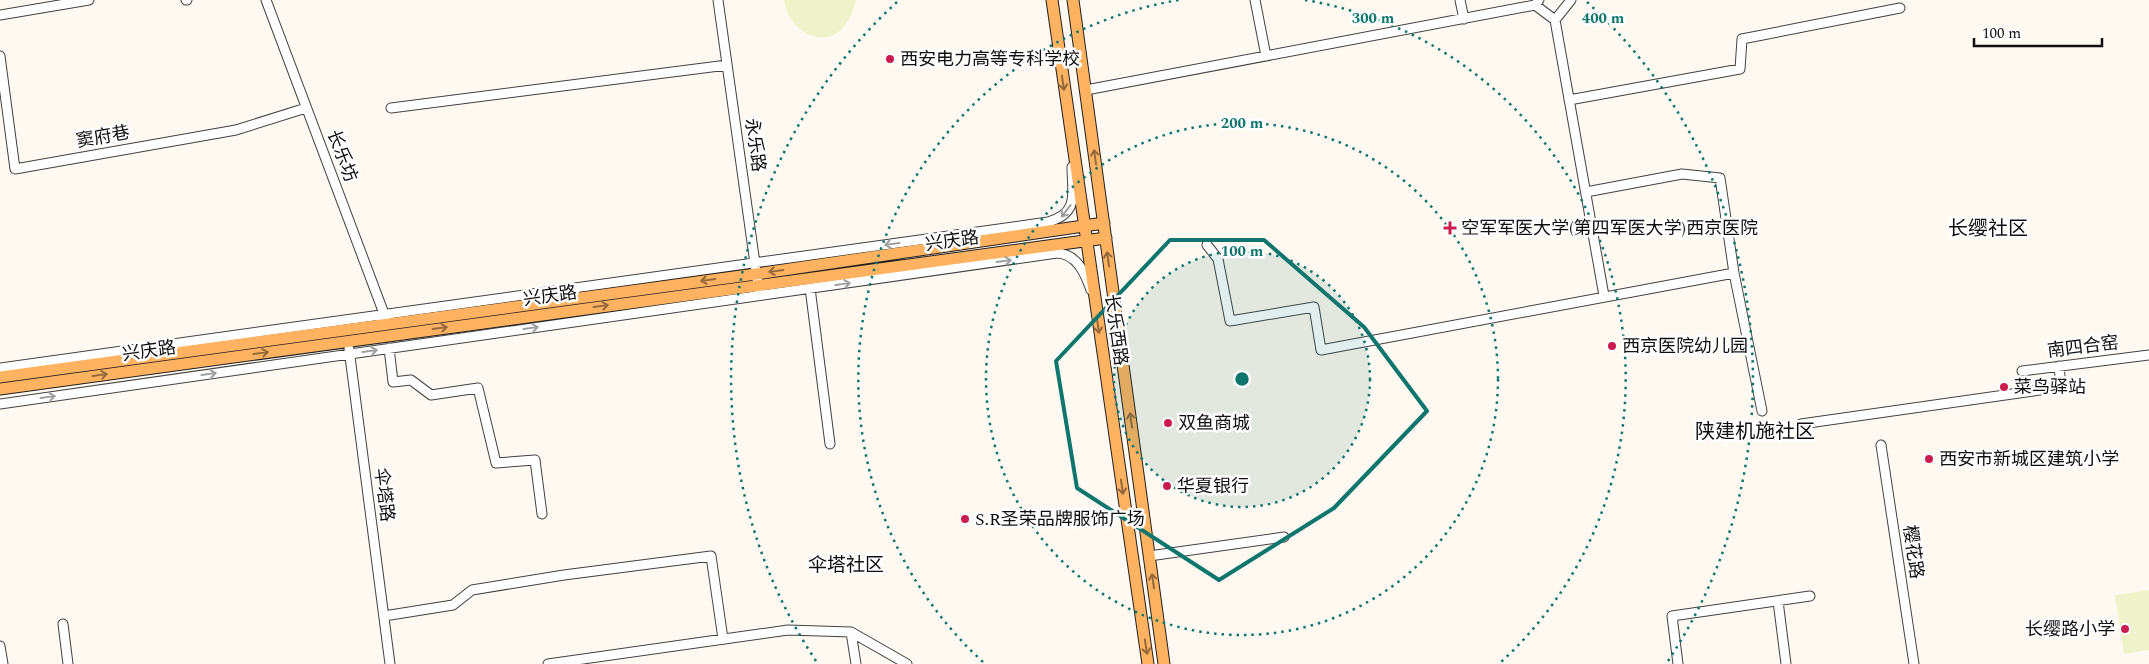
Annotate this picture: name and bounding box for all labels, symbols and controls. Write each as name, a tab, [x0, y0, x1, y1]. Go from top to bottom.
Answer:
text: 300 m	[1352, 7, 1395, 30]
text: 400 m	[1582, 7, 1625, 30]
scale bar	[1974, 15, 2102, 47]
text: 100 m	[1982, 22, 2021, 45]
place label: 西安电力高等专科学校	[900, 46, 1080, 73]
marker: 西安电力高等专科学校	[884, 53, 896, 65]
one-way arrow	[1059, 75, 1069, 91]
text: 200 m	[1221, 112, 1264, 135]
street label: 永乐路	[738, 116, 772, 174]
street label: 窦府巷	[74, 119, 132, 155]
street label: 长乐坊	[320, 126, 364, 186]
one-way arrow	[1090, 150, 1100, 166]
one-way arrow	[1061, 204, 1072, 217]
district label: 长缨社区	[1948, 214, 2028, 244]
place label: 空军军医大学(第四军医大学)西京医院	[1461, 215, 1758, 242]
marker: 空军军医大学(第四军医大学)西京医院	[1443, 221, 1457, 235]
street label: 兴庆路	[923, 224, 981, 258]
one-way arrow	[885, 239, 901, 249]
text: 100 m	[1221, 240, 1264, 263]
one-way arrow	[1103, 251, 1113, 267]
one-way arrow	[995, 255, 1011, 265]
one-way arrow	[768, 266, 784, 276]
one-way arrow	[700, 275, 716, 285]
one-way arrow	[834, 278, 850, 288]
street label: 兴庆路	[521, 279, 579, 313]
street label: 长乐西路	[1098, 292, 1134, 368]
one-way arrow	[592, 301, 608, 311]
one-way arrow	[1093, 318, 1103, 334]
one-way arrow	[431, 323, 447, 333]
one-way arrow	[523, 323, 539, 333]
street label: 南四合窑	[2046, 329, 2120, 365]
place label: 西京医院幼儿园	[1622, 333, 1748, 360]
street label: 兴庆路	[120, 334, 178, 368]
marker: 西京医院幼儿园	[1606, 340, 1618, 352]
one-way arrow	[362, 346, 378, 356]
one-way arrow	[253, 348, 269, 358]
one-way arrow	[201, 369, 217, 379]
one-way arrow	[92, 370, 108, 380]
centre of rings	[1233, 370, 1251, 388]
place label: 菜鸟驿站	[2014, 374, 2086, 401]
marker: 菜鸟驿站	[1998, 381, 2010, 393]
one-way arrow	[40, 392, 56, 402]
place label: 双鱼商城	[1178, 410, 1250, 437]
one-way arrow	[1125, 412, 1135, 428]
marker: 双鱼商城	[1162, 417, 1174, 429]
district label: 陕建机施社区	[1695, 417, 1815, 447]
place label: 西安市新城区建筑小学	[1939, 446, 2119, 473]
marker: 西安市新城区建筑小学	[1923, 453, 1935, 465]
street label: 伞塔路	[367, 467, 401, 523]
place label: 华夏银行	[1177, 473, 1249, 500]
one-way arrow	[1117, 478, 1127, 494]
marker: 华夏银行	[1161, 480, 1173, 492]
place label: S.R圣荣品牌服饰广场	[975, 506, 1145, 533]
marker: S.R圣荣品牌服饰广场	[959, 513, 971, 525]
street label: 樱花路	[1896, 523, 1930, 581]
district label: 伞塔社区	[808, 551, 884, 580]
one-way arrow	[1147, 573, 1157, 589]
place label: 长缨路小学	[2025, 616, 2115, 643]
marker: 长缨路小学	[2119, 623, 2131, 635]
one-way arrow	[1141, 639, 1151, 655]

